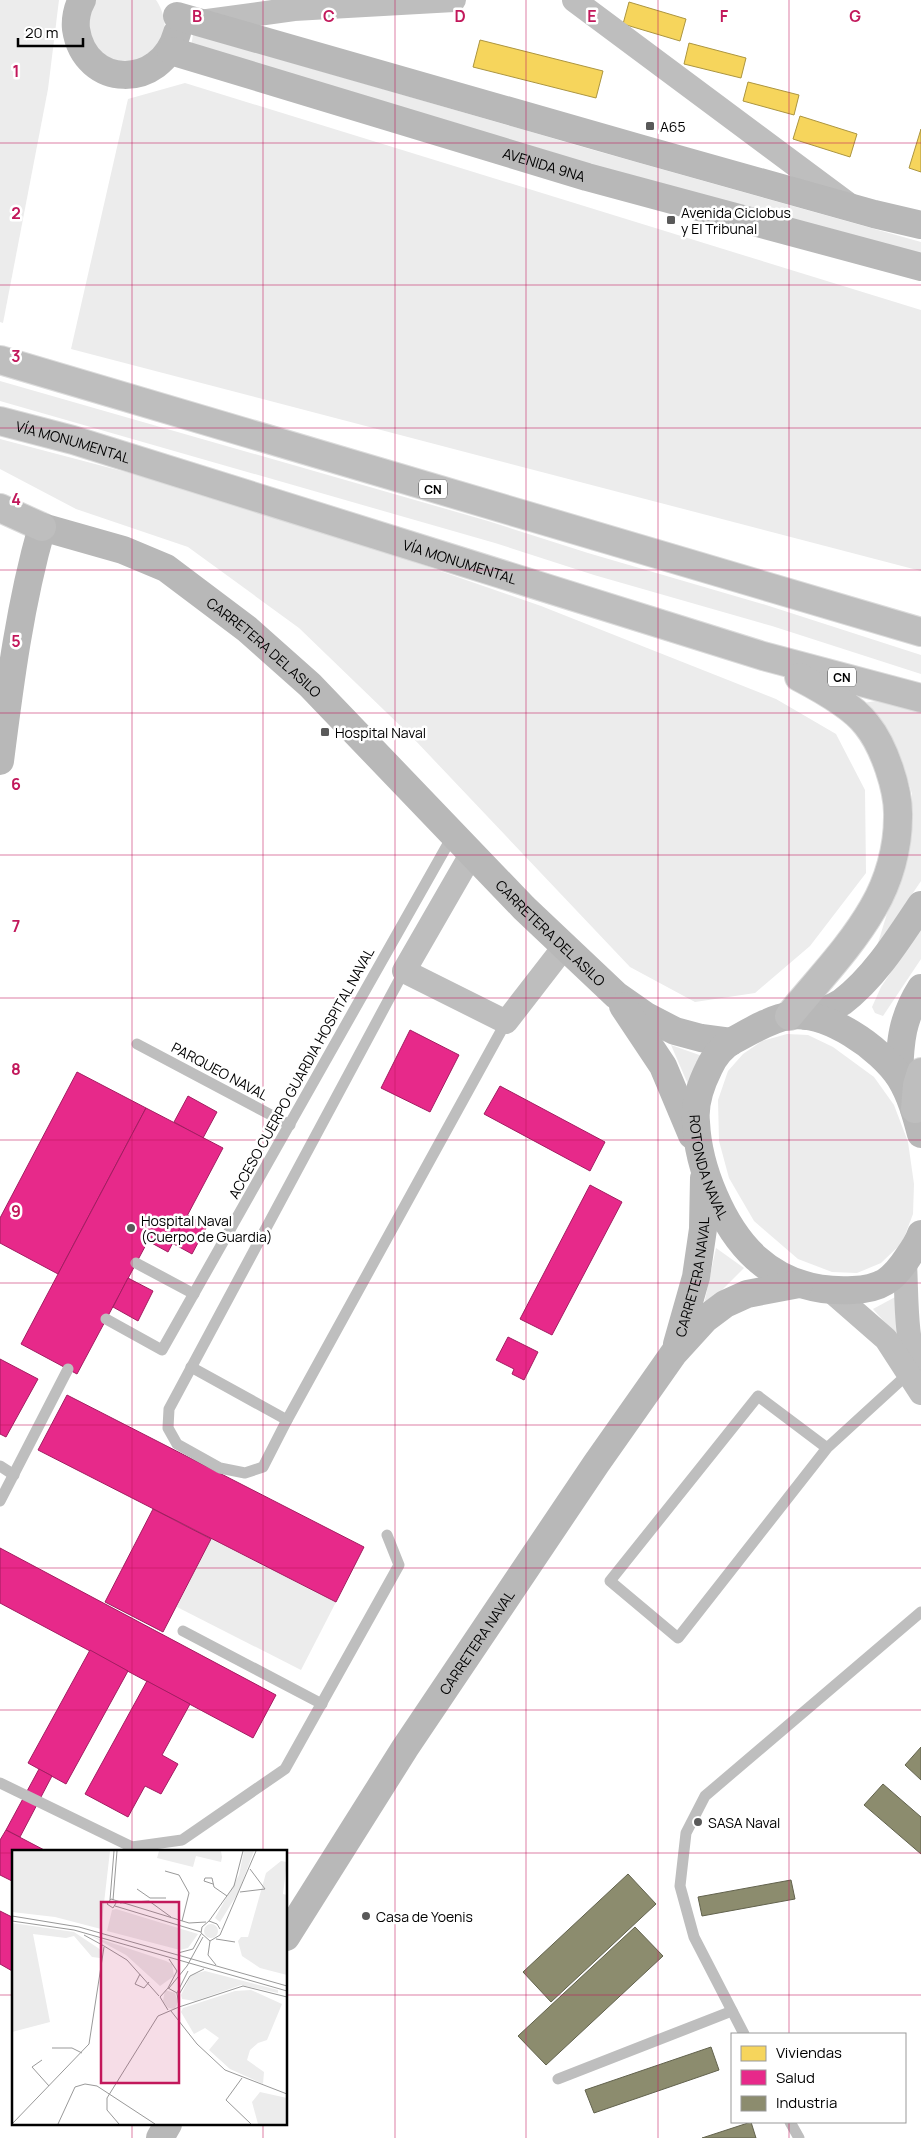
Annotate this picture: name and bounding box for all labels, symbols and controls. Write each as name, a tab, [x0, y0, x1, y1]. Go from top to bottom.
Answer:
text: B	[192, 5, 202, 27]
text: C	[323, 5, 335, 27]
text: D	[454, 5, 466, 27]
text: E	[587, 5, 597, 27]
text: F	[720, 5, 729, 27]
text: G	[849, 5, 861, 27]
scale bar	[18, 15, 82, 47]
text: 20 m	[25, 22, 58, 43]
text: 1	[12, 60, 20, 82]
place label: A65	[660, 117, 686, 136]
marker: A65	[644, 120, 656, 132]
street label: AVENIDA 9NA	[501, 143, 588, 186]
text: 2	[11, 202, 21, 224]
place label: Avenida Ciclobus y El Tribunal	[681, 203, 791, 238]
marker: Avenida Ciclobus y El Tribunal	[665, 214, 677, 226]
text: 3	[11, 345, 21, 367]
street label: VÍA MONUMENTAL	[14, 416, 133, 467]
road number: CN	[419, 479, 447, 498]
text: 4	[11, 488, 21, 510]
street label: VÍA MONUMENTAL	[401, 534, 519, 588]
street label: CARRETERA DEL ASILO	[203, 593, 326, 701]
text: 5	[11, 630, 21, 652]
road number: CN	[828, 668, 856, 686]
place label: Hospital Naval	[335, 723, 426, 742]
marker: Hospital Naval	[319, 726, 331, 738]
text: 6	[11, 773, 21, 795]
street label: CARRETERA DEL ASILO	[492, 875, 610, 990]
text: 7	[12, 915, 20, 937]
street label: ACCESO CUERPO GUARDIA HOSPITAL NAVAL	[224, 944, 378, 1202]
street label: PARQUEO NAVAL	[168, 1038, 272, 1104]
text: 8	[11, 1058, 21, 1080]
street label: ROTONDA NAVAL	[686, 1114, 734, 1223]
text: 9	[11, 1200, 21, 1222]
place label: Hospital Naval (Cuerpo de Guardia)	[141, 1211, 273, 1246]
street label: CARRETERA NAVAL	[670, 1217, 713, 1339]
marker: Hospital Naval (Cuerpo de Guardia)	[125, 1222, 137, 1234]
street label: CARRETERA NAVAL	[434, 1586, 518, 1698]
place label: SASA Naval	[708, 1813, 780, 1832]
marker: SASA Naval	[692, 1816, 704, 1828]
inset map	[12, 1850, 288, 2126]
place label: Casa de Yoenis	[376, 1907, 473, 1926]
marker: Casa de Yoenis	[360, 1910, 372, 1922]
legend	[731, 2033, 906, 2123]
text: Viviendas	[776, 2042, 842, 2063]
text: Salud	[776, 2067, 815, 2088]
text: Industria	[776, 2092, 837, 2113]

